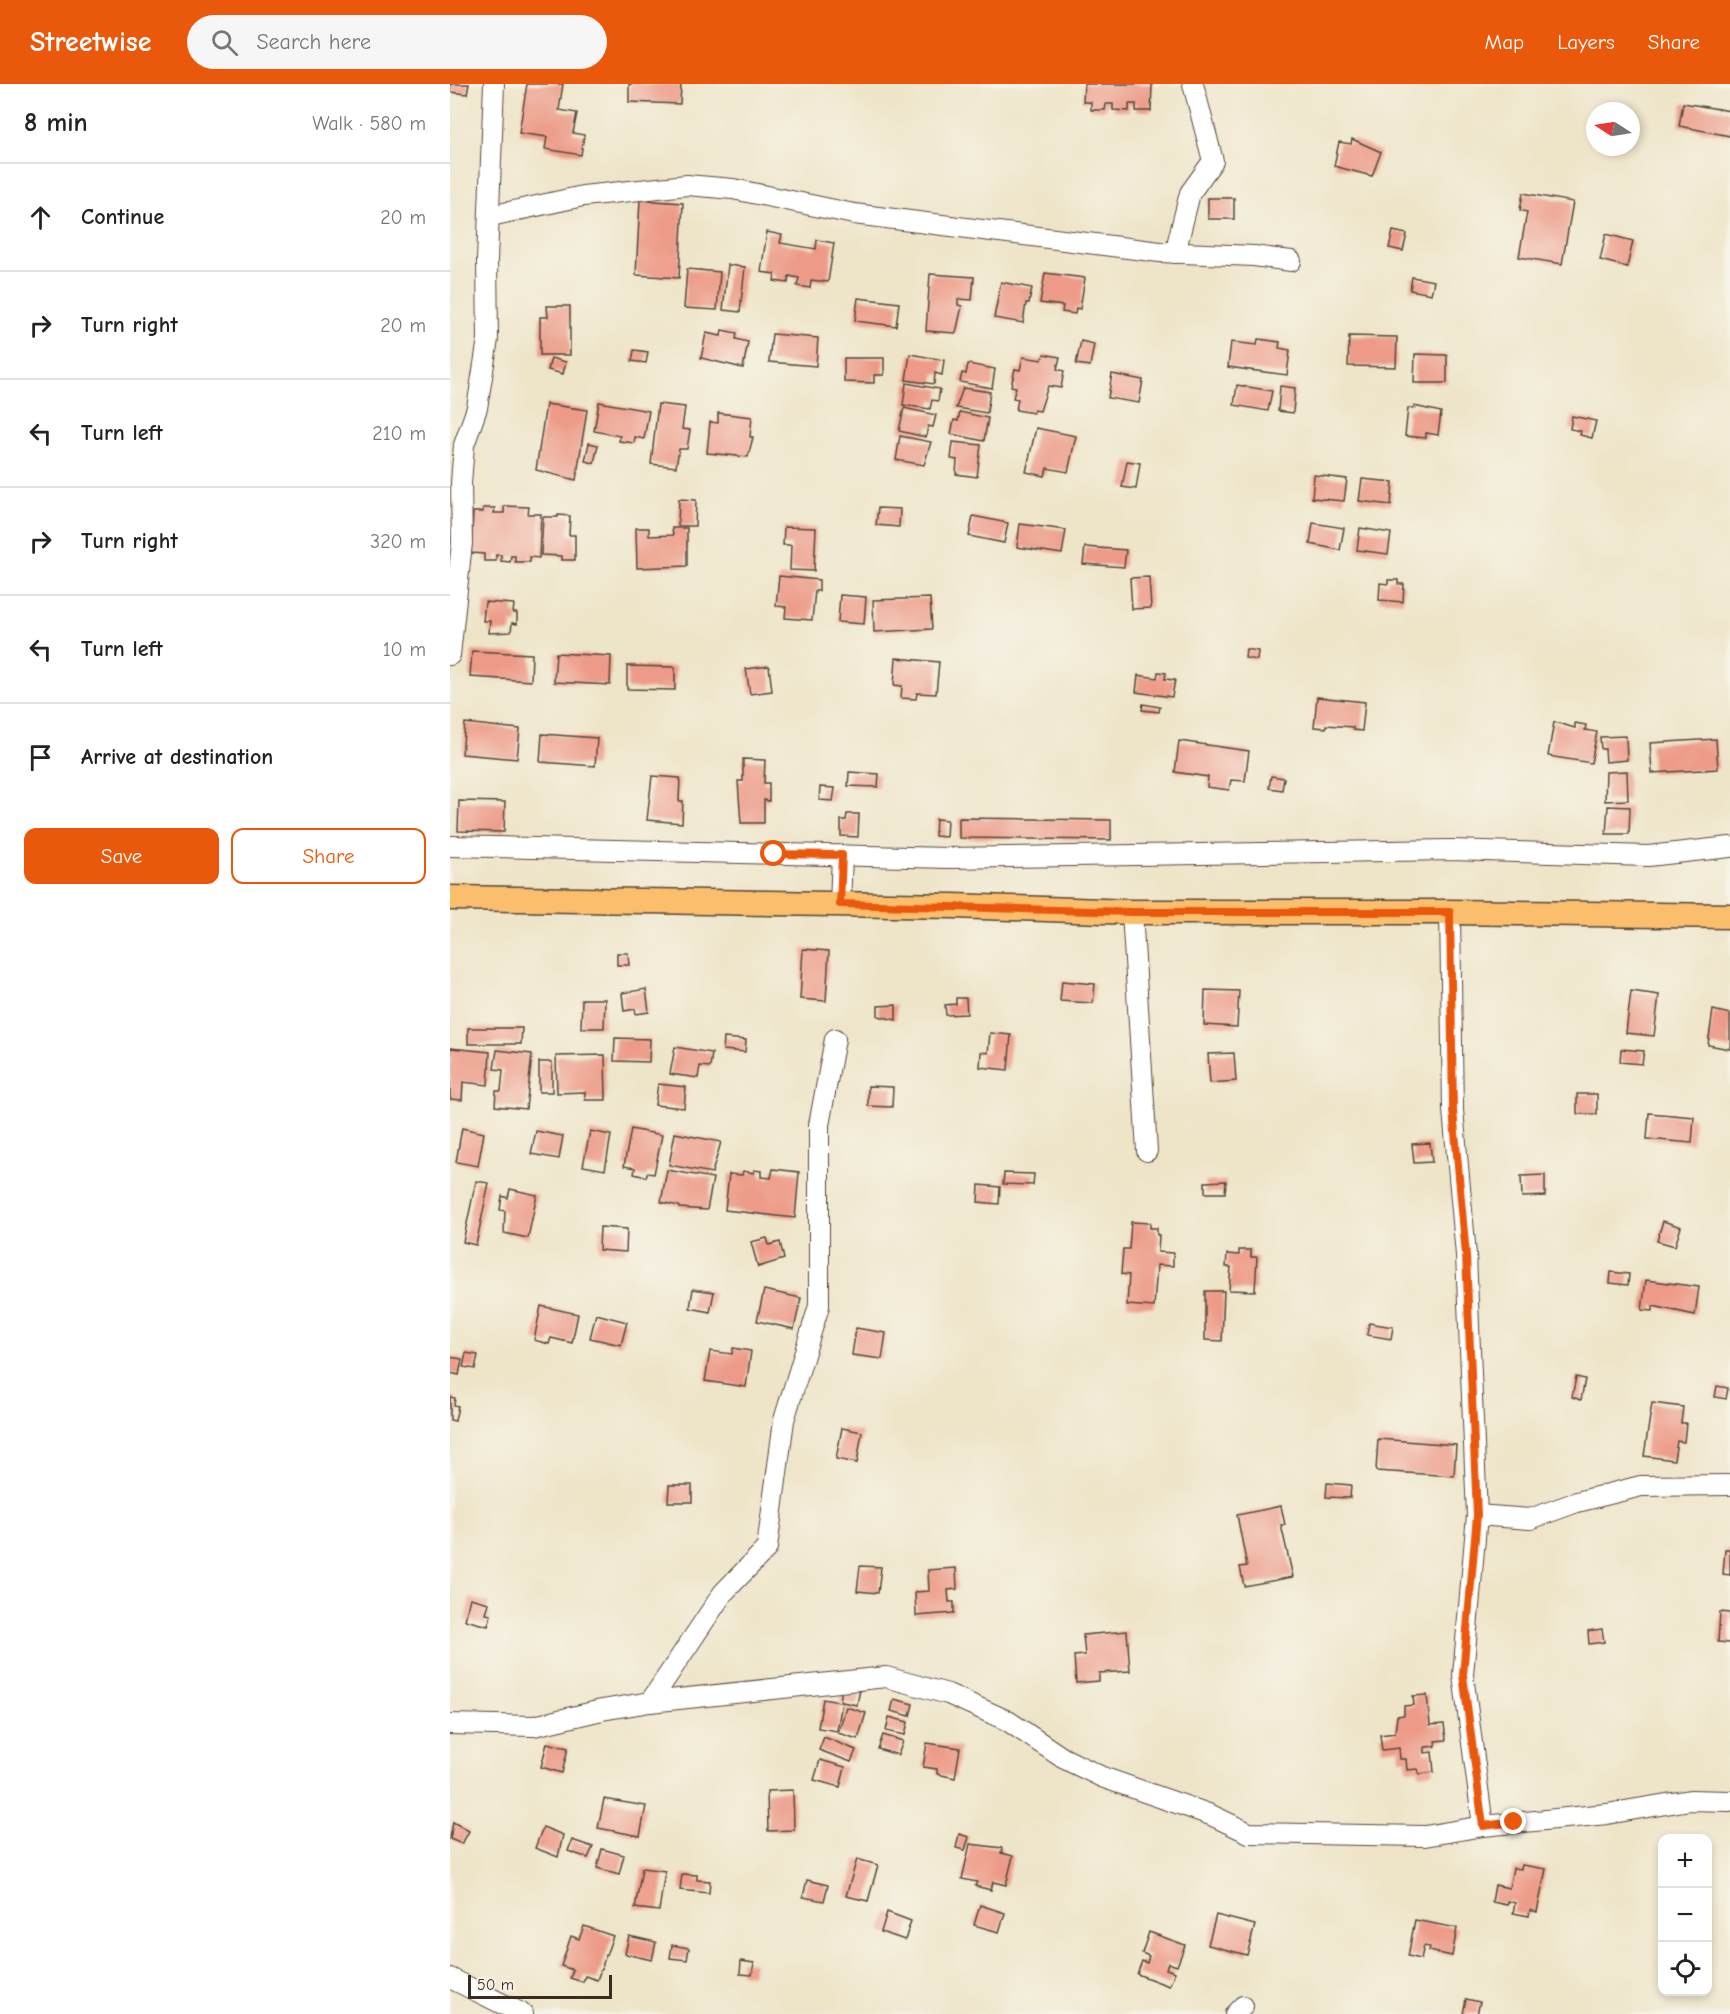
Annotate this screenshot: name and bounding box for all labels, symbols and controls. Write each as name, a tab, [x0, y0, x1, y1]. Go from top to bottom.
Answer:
search box	[187, 15, 607, 69]
text: Streetwise	[30, 26, 151, 58]
icon: search	[208, 26, 241, 59]
text: Search here	[256, 29, 371, 55]
text: Map	[1485, 30, 1524, 54]
text: Layers	[1557, 30, 1615, 54]
text: Share	[1648, 30, 1700, 54]
north arrow	[1586, 102, 1640, 156]
text: 8 min	[24, 108, 88, 138]
text: Walk · 580 m	[312, 112, 426, 135]
icon: ahead	[24, 201, 57, 234]
text: Continue	[81, 204, 164, 230]
text: 20 m	[380, 206, 426, 229]
icon: right	[24, 309, 57, 342]
text: Turn right	[81, 312, 178, 338]
text: 20 m	[380, 314, 426, 337]
icon: left	[24, 417, 57, 450]
text: Turn left	[81, 420, 163, 446]
text: 210 m	[372, 422, 426, 445]
icon: right	[24, 525, 57, 558]
text: Turn right	[81, 528, 178, 554]
text: 320 m	[370, 530, 426, 553]
icon: left	[24, 633, 57, 666]
text: Turn left	[81, 636, 163, 662]
text: 10 m	[383, 638, 426, 661]
icon: arrive	[24, 741, 57, 774]
text: Arrive at destination	[81, 744, 273, 770]
button: Save	[24, 828, 219, 884]
button: Share	[231, 828, 426, 884]
route start	[760, 840, 786, 866]
route end	[1500, 1808, 1526, 1834]
map controls	[1658, 1834, 1712, 1996]
button: +	[1658, 1834, 1712, 1888]
button: −	[1658, 1888, 1712, 1942]
button: locate	[1658, 1942, 1712, 1996]
scale bar	[468, 1972, 612, 2000]
text: 50 m	[477, 1976, 514, 1994]

